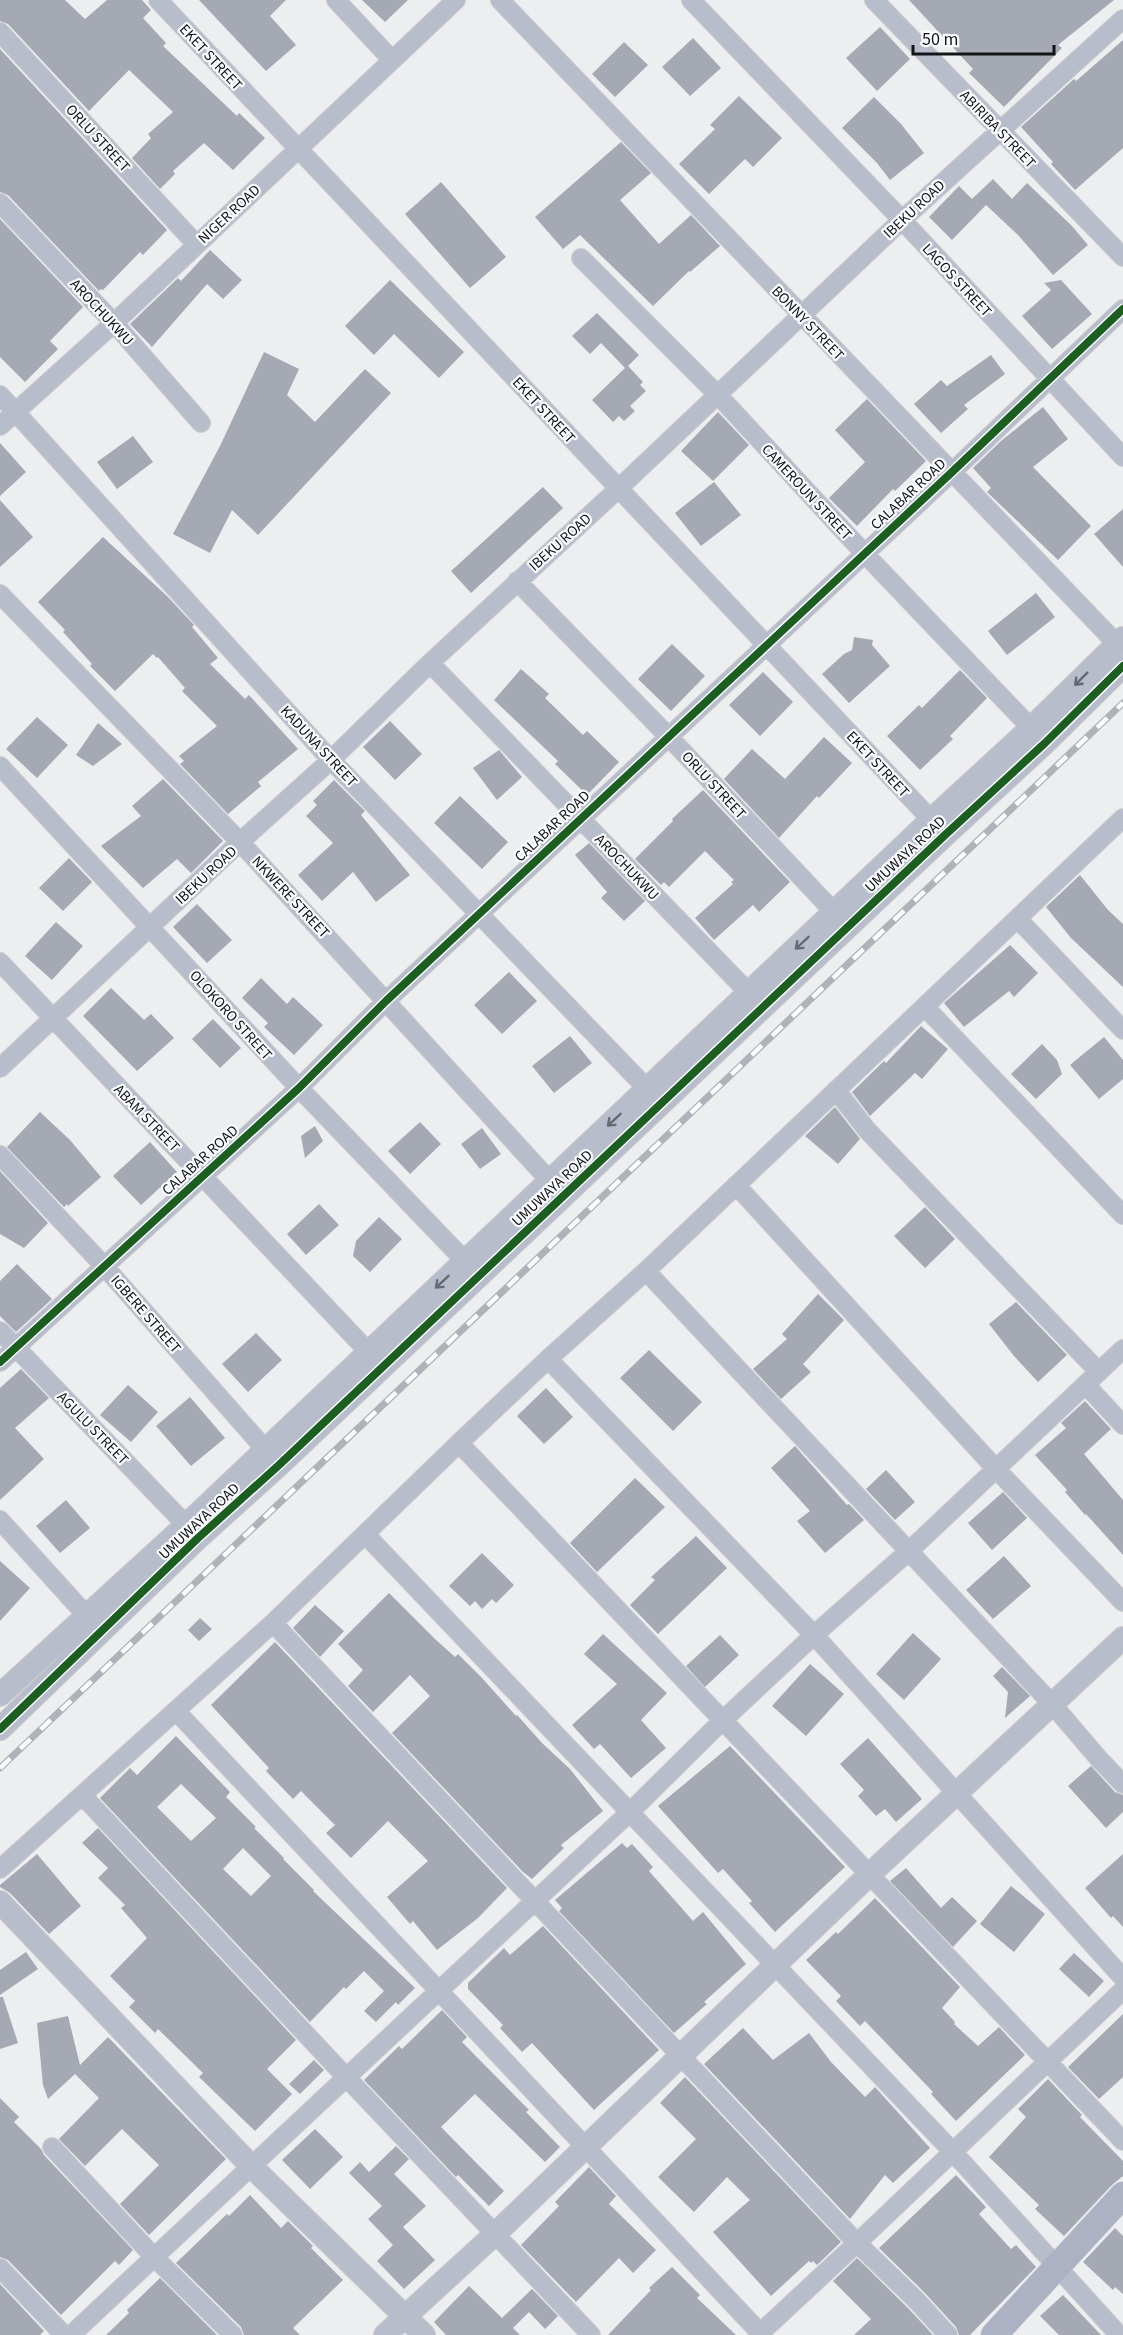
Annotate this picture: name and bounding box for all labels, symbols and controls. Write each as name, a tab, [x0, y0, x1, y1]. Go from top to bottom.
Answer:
scale bar	[913, 18, 1054, 56]
street label: EKET STREET	[174, 20, 247, 95]
text: 50 m	[922, 27, 958, 52]
street label: ABIRIBA STREET	[955, 86, 1040, 173]
street label: ORLU STREET	[61, 100, 135, 177]
street label: IBEKU ROAD	[879, 175, 950, 243]
street label: NIGER ROAD	[194, 180, 265, 249]
street label: LAGOS STREET	[917, 239, 996, 322]
street label: AROCHUKWU	[65, 274, 138, 350]
street label: BONNY STREET	[767, 281, 849, 365]
street label: EKET STREET	[507, 373, 580, 448]
street label: CAMEROUN STREET	[756, 440, 857, 545]
street label: CALABAR ROAD	[866, 454, 951, 535]
street label: IBEKU ROAD	[524, 509, 596, 576]
one-way arrow	[1074, 672, 1089, 687]
street label: KADUNA STREET	[275, 701, 362, 792]
street label: EKET STREET	[841, 727, 914, 802]
street label: ORLU STREET	[677, 747, 751, 824]
street label: CALABAR ROAD	[510, 786, 595, 867]
street label: UMUWAYA ROAD	[860, 811, 950, 897]
street label: AROCHUKWU	[590, 830, 664, 905]
street label: IBEKU ROAD	[171, 841, 242, 909]
street label: NKWERE STREET	[247, 852, 334, 943]
one-way arrow	[795, 936, 810, 950]
street label: OLOKORO STREET	[184, 966, 277, 1065]
street label: ABAM STREET	[109, 1080, 184, 1157]
one-way arrow	[607, 1113, 622, 1127]
street label: CALABAR ROAD	[157, 1120, 243, 1200]
street label: UMUWAYA ROAD	[507, 1145, 597, 1231]
street label: IGBERE STREET	[106, 1271, 186, 1358]
one-way arrow	[435, 1275, 450, 1289]
street label: AGULU STREET	[52, 1387, 133, 1470]
street label: UMUWAYA ROAD	[154, 1478, 244, 1564]

